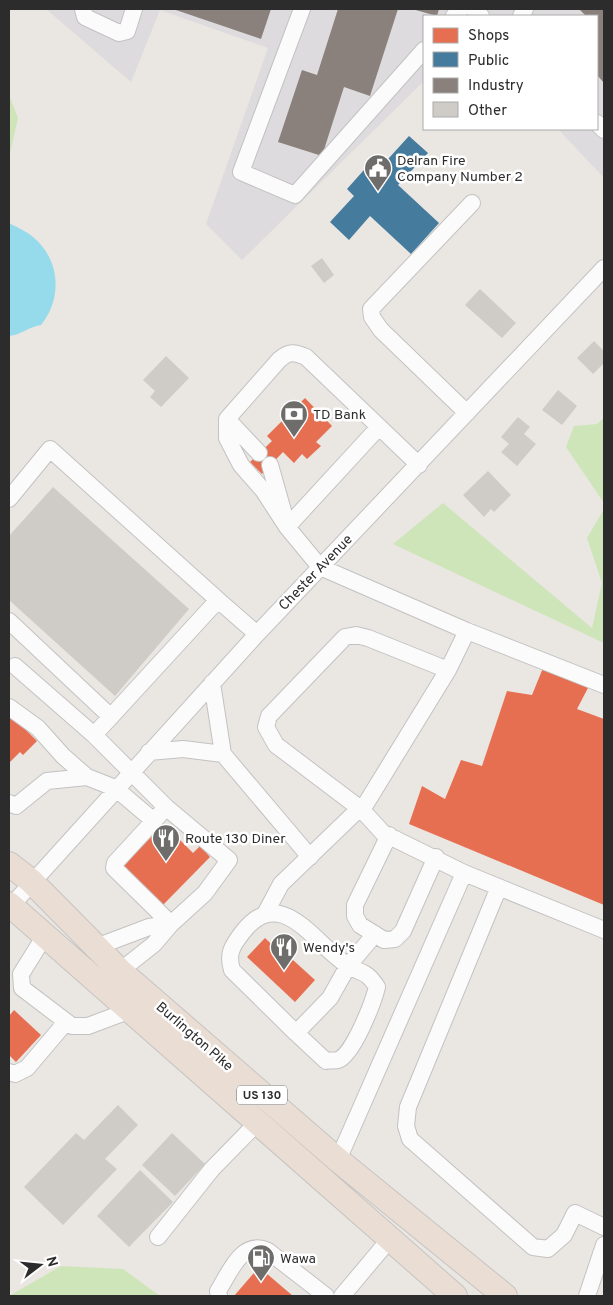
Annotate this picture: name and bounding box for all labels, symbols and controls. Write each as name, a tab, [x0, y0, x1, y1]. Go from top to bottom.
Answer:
legend	[423, 15, 598, 130]
text: Shops	[468, 27, 509, 46]
text: Public	[468, 52, 509, 71]
text: Industry	[468, 77, 524, 96]
text: Other	[468, 102, 507, 121]
public building icon: Delran Fire Company Number 2	[363, 153, 393, 192]
place label: Delran Fire Company Number 2	[397, 153, 523, 186]
bank icon: TD Bank	[279, 399, 309, 438]
place label: TD Bank	[313, 407, 366, 424]
street label: Chester Avenue	[276, 532, 357, 614]
restaurant icon: Route 130 Diner	[151, 823, 181, 862]
place label: Route 130 Diner	[185, 831, 286, 848]
restaurant icon: Wendy's	[269, 932, 299, 971]
place label: Wendy's	[303, 940, 355, 957]
street label: Burlington Pike	[152, 999, 236, 1075]
road number: US 130	[237, 1086, 287, 1104]
north arrow	[15, 1240, 65, 1290]
fuel station icon: Wawa	[246, 1243, 276, 1282]
place label: Wawa	[280, 1251, 316, 1268]
text: N	[41, 1255, 61, 1269]

